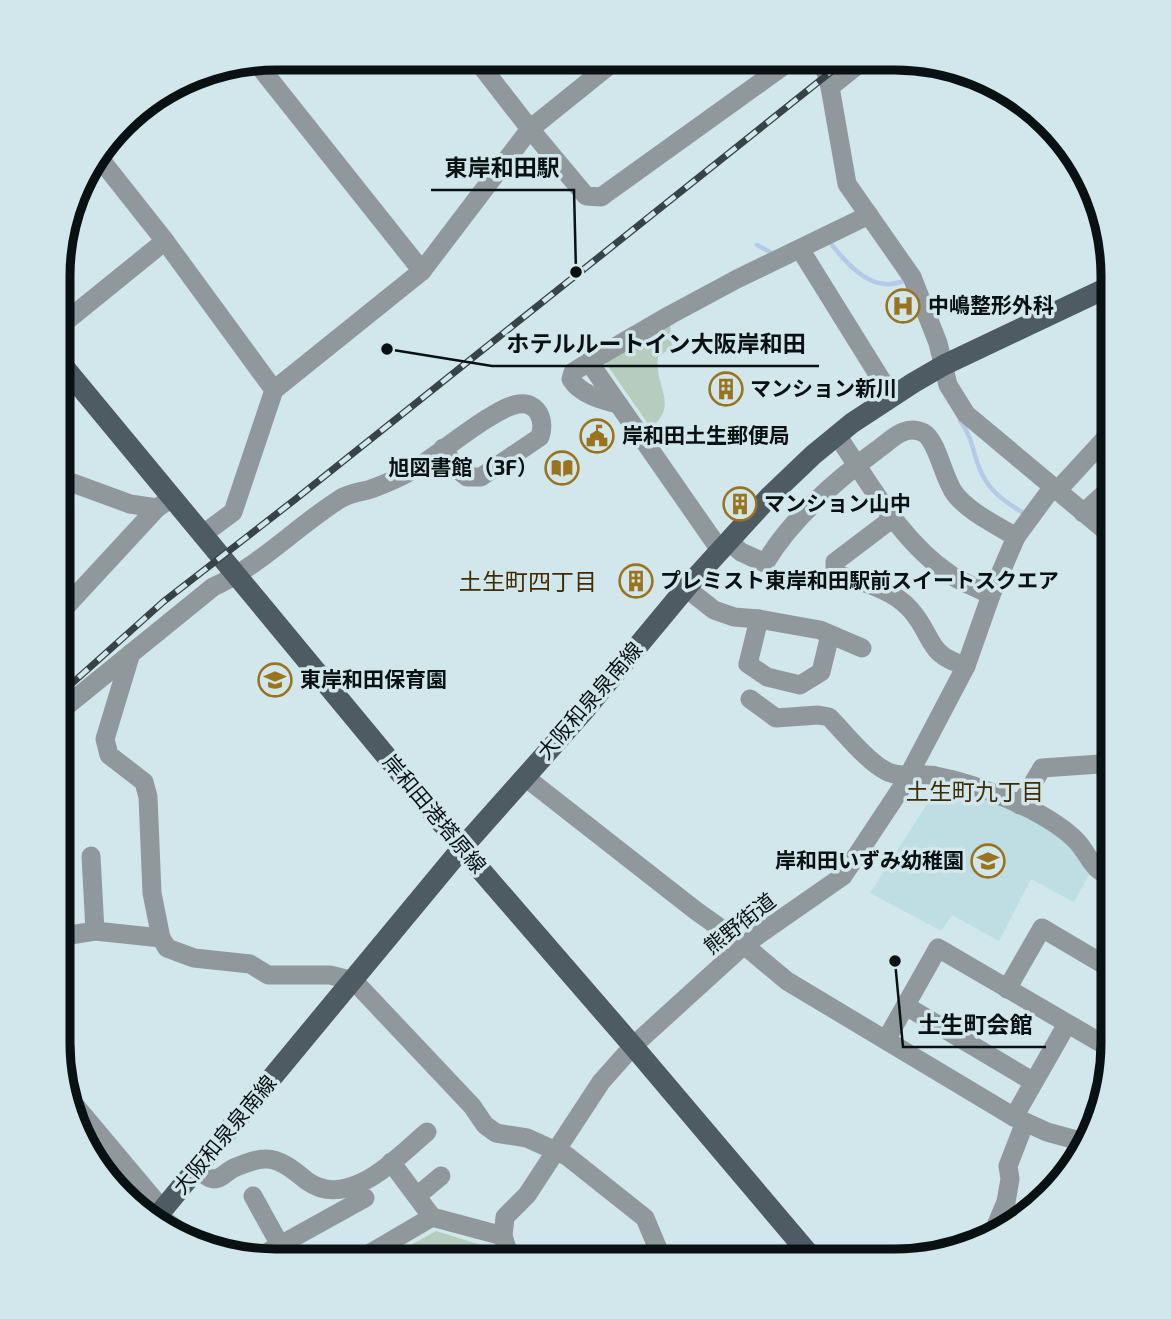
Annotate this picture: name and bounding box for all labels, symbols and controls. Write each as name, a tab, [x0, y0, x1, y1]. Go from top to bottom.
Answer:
callout: 東岸和田駅	[431, 146, 574, 190]
text: 東岸和田駅	[445, 153, 560, 181]
hospital icon: 中嶋整形外科	[884, 287, 922, 325]
place label: 中嶋整形外科	[928, 292, 1054, 317]
callout: ホテルルートイン大阪岸和田	[492, 322, 819, 366]
text: ホテルルートイン大阪岸和田	[507, 329, 806, 357]
building icon: マンション新川	[707, 370, 745, 408]
place label: マンション新川	[750, 375, 897, 400]
public building icon: 岸和田土生郵便局	[578, 417, 616, 455]
place label: 岸和田土生郵便局	[622, 422, 790, 447]
library icon: 旭図書館（3F）	[543, 449, 581, 487]
place label: 旭図書館（3F）	[388, 454, 538, 479]
building icon: マンション山中	[721, 485, 759, 523]
place label: マンション山中	[764, 490, 911, 515]
building icon: プレミスト東岸和田駅前スイートスクエア	[617, 562, 655, 600]
district label: 土生町四丁目	[459, 567, 597, 595]
place label: プレミスト東岸和田駅前スイートスクエア	[660, 567, 1059, 592]
street label: 大阪和泉泉南線	[531, 636, 647, 764]
school or university icon: 東岸和田保育園	[256, 661, 294, 699]
place label: 東岸和田保育園	[300, 666, 447, 691]
street label: 岸和田港塔原線	[378, 749, 492, 877]
district label: 土生町九丁目	[906, 777, 1044, 805]
school or university icon: 岸和田いずみ幼稚園	[969, 842, 1007, 880]
place label: 岸和田いずみ幼稚園	[775, 847, 964, 872]
street label: 熊野街道	[698, 887, 780, 959]
callout: 土生町会館	[903, 1003, 1046, 1047]
text: 土生町会館	[918, 1010, 1033, 1038]
street label: 大阪和泉泉南線	[167, 1070, 281, 1198]

